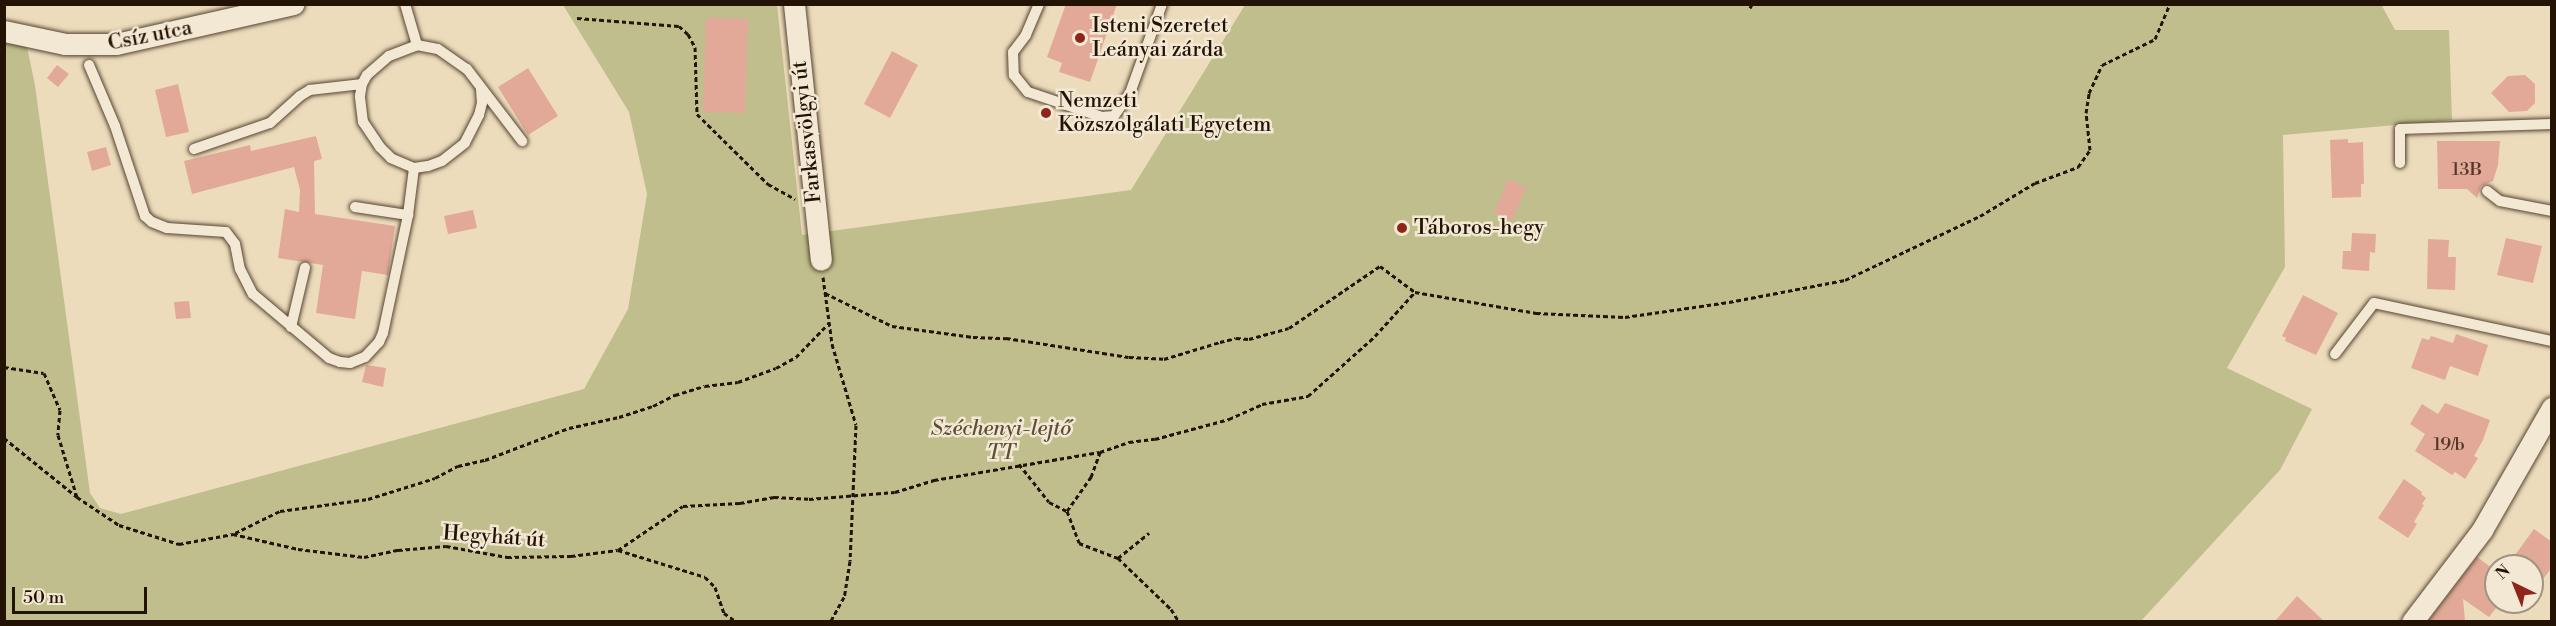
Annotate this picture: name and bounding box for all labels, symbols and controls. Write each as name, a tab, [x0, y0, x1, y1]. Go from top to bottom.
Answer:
place label: Isteni Szeretet Leányai zárda	[1092, 13, 1229, 63]
street label: Csíz utca	[106, 15, 194, 57]
marker: Isteni Szeretet Leányai zárda	[1073, 31, 1087, 45]
street label: Farkasvölgyi út	[787, 59, 827, 205]
place label: Nemzeti Közszolgálati Egyetem	[1058, 88, 1271, 138]
marker: Nemzeti Közszolgálati Egyetem	[1039, 106, 1053, 120]
house number: 13B	[2452, 159, 2482, 181]
place label: Táboros-hegy	[1414, 215, 1544, 241]
marker: Táboros-hegy	[1395, 221, 1409, 235]
park label: Széchenyi-lejtő TT	[931, 416, 1071, 466]
house number: 19/b	[2433, 434, 2465, 456]
street label: Hegyhát út	[442, 521, 546, 553]
north arrow	[2484, 554, 2544, 614]
text: N	[2492, 561, 2515, 584]
scale bar	[15, 575, 150, 613]
text: 50 m	[23, 586, 64, 609]

